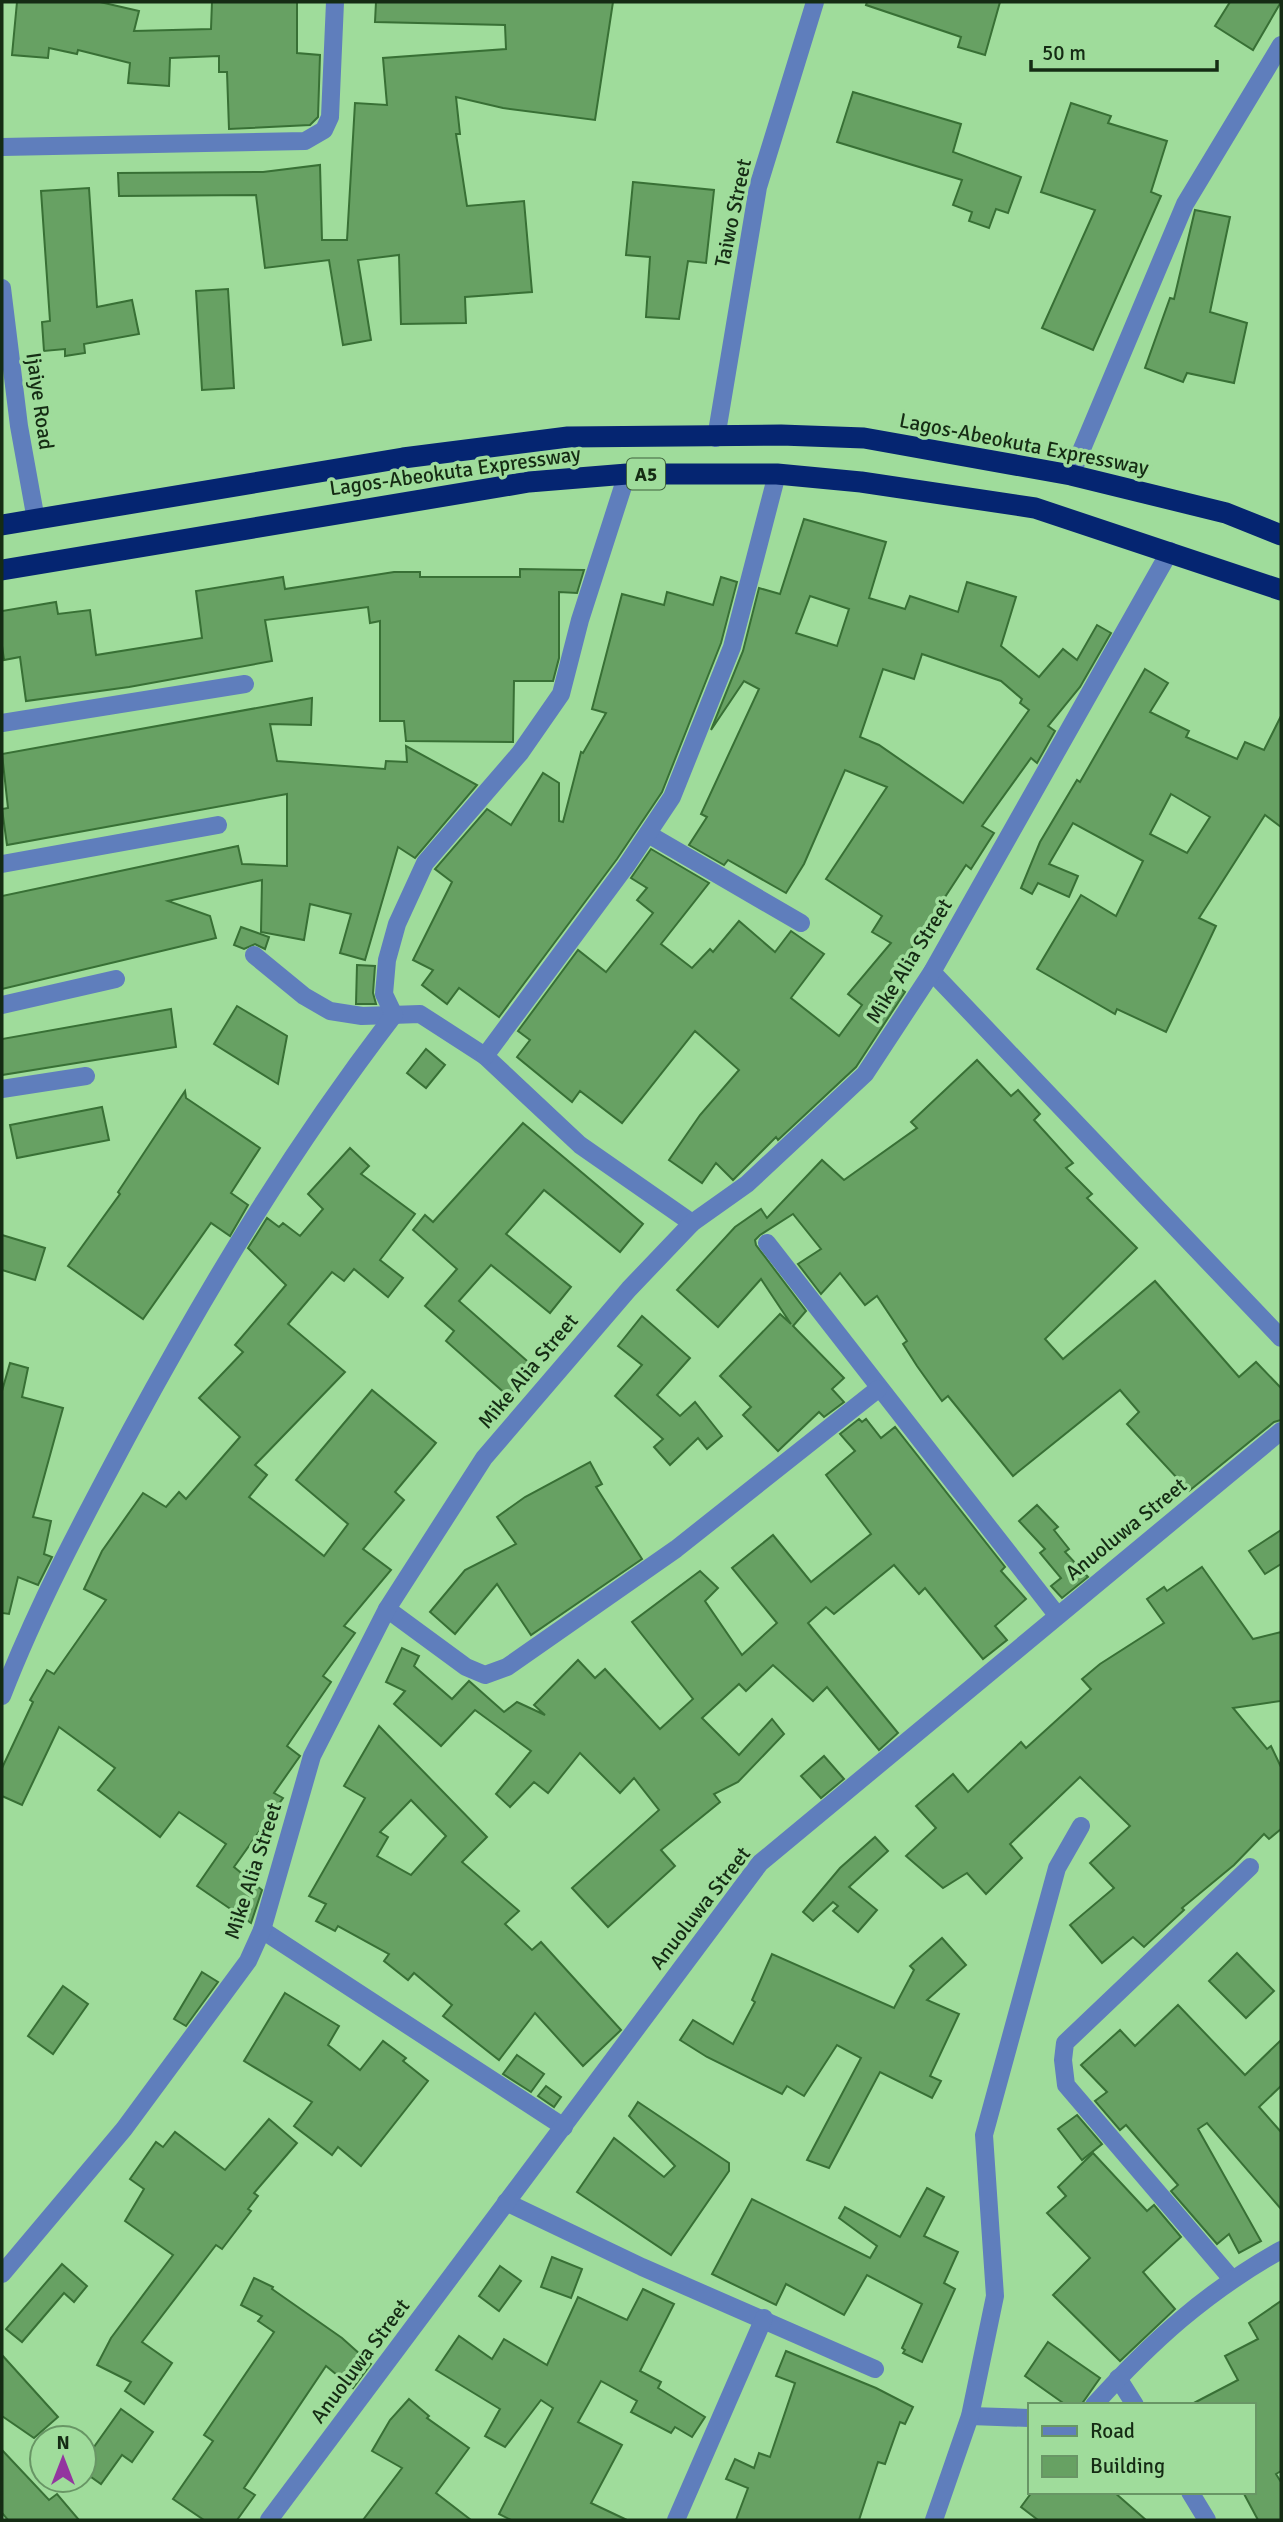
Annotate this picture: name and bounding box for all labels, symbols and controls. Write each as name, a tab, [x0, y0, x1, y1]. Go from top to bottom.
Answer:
scale bar	[1031, 28, 1216, 72]
text: 50 m	[1042, 40, 1086, 66]
street label: Taiwo Street	[709, 156, 757, 270]
street label: Ijaiye Road	[20, 351, 60, 451]
street label: Lagos-Abeokuta Expressway	[897, 407, 1151, 481]
street label: Lagos-Abeokuta Expressway	[328, 440, 583, 502]
road number: A5	[627, 458, 665, 489]
street label: Mike Alia Street	[860, 894, 958, 1028]
street label: Mike Alia Street	[472, 1308, 584, 1434]
street label: Anuoluwa Street	[1060, 1472, 1192, 1586]
street label: Mike Alia Street	[219, 1799, 287, 1943]
street label: Anuoluwa Street	[644, 1841, 756, 1975]
street label: Anuoluwa Street	[305, 2294, 415, 2428]
legend	[1028, 2403, 1255, 2494]
text: Road	[1090, 2418, 1135, 2444]
north arrow	[28, 2424, 98, 2494]
text: N	[56, 2431, 70, 2455]
text: Building	[1090, 2453, 1165, 2479]

